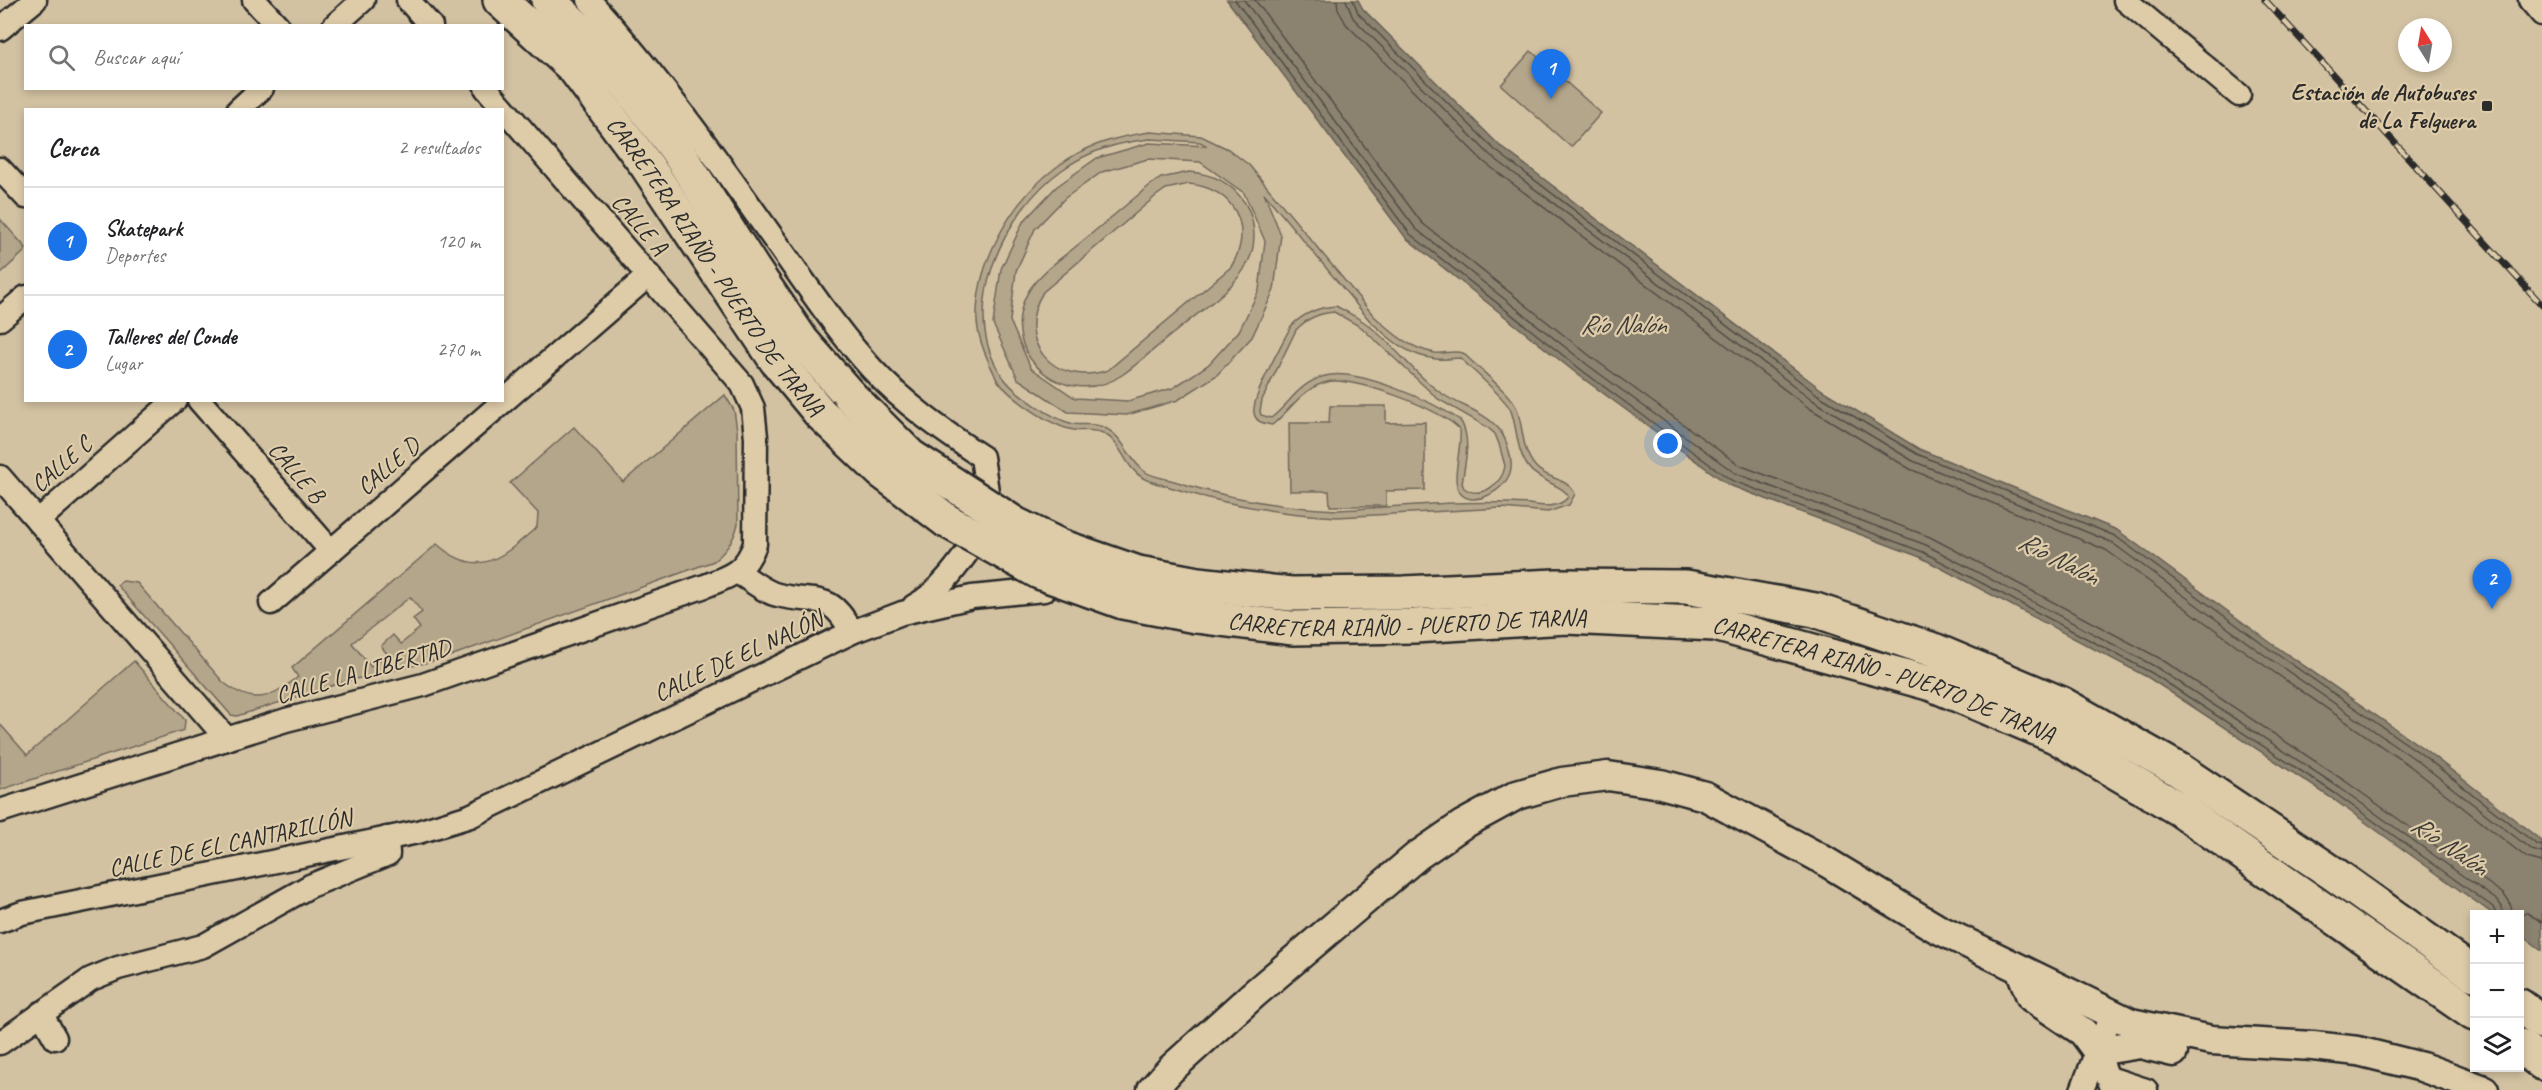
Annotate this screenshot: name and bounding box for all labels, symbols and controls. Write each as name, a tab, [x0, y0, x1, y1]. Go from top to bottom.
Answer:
north arrow	[2398, 18, 2452, 72]
search box	[24, 24, 504, 90]
icon: search	[45, 41, 78, 74]
text: Buscar aquí	[93, 43, 179, 71]
pin: 1	[1532, 50, 1570, 99]
place label: Estación de Autobuses de La Felguera	[2291, 77, 2478, 135]
marker: Estación de Autobuses de La Felguera	[2480, 99, 2494, 113]
street label: CARRETERA RIAÑO - PUERTO DE TARNA	[600, 110, 831, 422]
text: Cerca	[48, 131, 98, 164]
text: 2 resultados	[398, 135, 480, 160]
street label: CALLE A	[605, 187, 675, 262]
text: Skatepark	[105, 215, 182, 243]
text: 1	[63, 229, 72, 254]
text: 120 m	[437, 229, 480, 254]
text: Deportes	[105, 243, 165, 268]
water label: Río Nalón	[1580, 308, 1668, 341]
text: Talleres del Conde	[105, 323, 237, 351]
text: 2	[63, 337, 72, 362]
text: 270 m	[437, 337, 480, 362]
text: Lugar	[105, 351, 142, 376]
street label: CALLE C	[24, 428, 100, 499]
street label: CALLE D	[351, 429, 427, 501]
your location	[1653, 429, 1682, 458]
street label: CALLE B	[262, 435, 333, 510]
water label: Río Nalón	[2013, 524, 2106, 594]
pin: 2	[2472, 560, 2512, 609]
street label: CALLE DE EL NALÓN	[649, 602, 830, 708]
street label: CARRETERA RIAÑO - PUERTO DE TARNA	[1226, 602, 1588, 644]
street label: CARRETERA RIAÑO - PUERTO DE TARNA	[1709, 609, 2060, 750]
street label: CALLE LA LIBERTAD	[272, 631, 456, 710]
street label: CALLE DE EL CANTARILLÓN	[106, 802, 358, 883]
water label: Río Nalón	[2405, 808, 2496, 884]
map controls	[2470, 910, 2524, 1072]
button: +	[2470, 910, 2524, 964]
button: −	[2470, 964, 2524, 1018]
button: layers	[2470, 1018, 2524, 1072]

